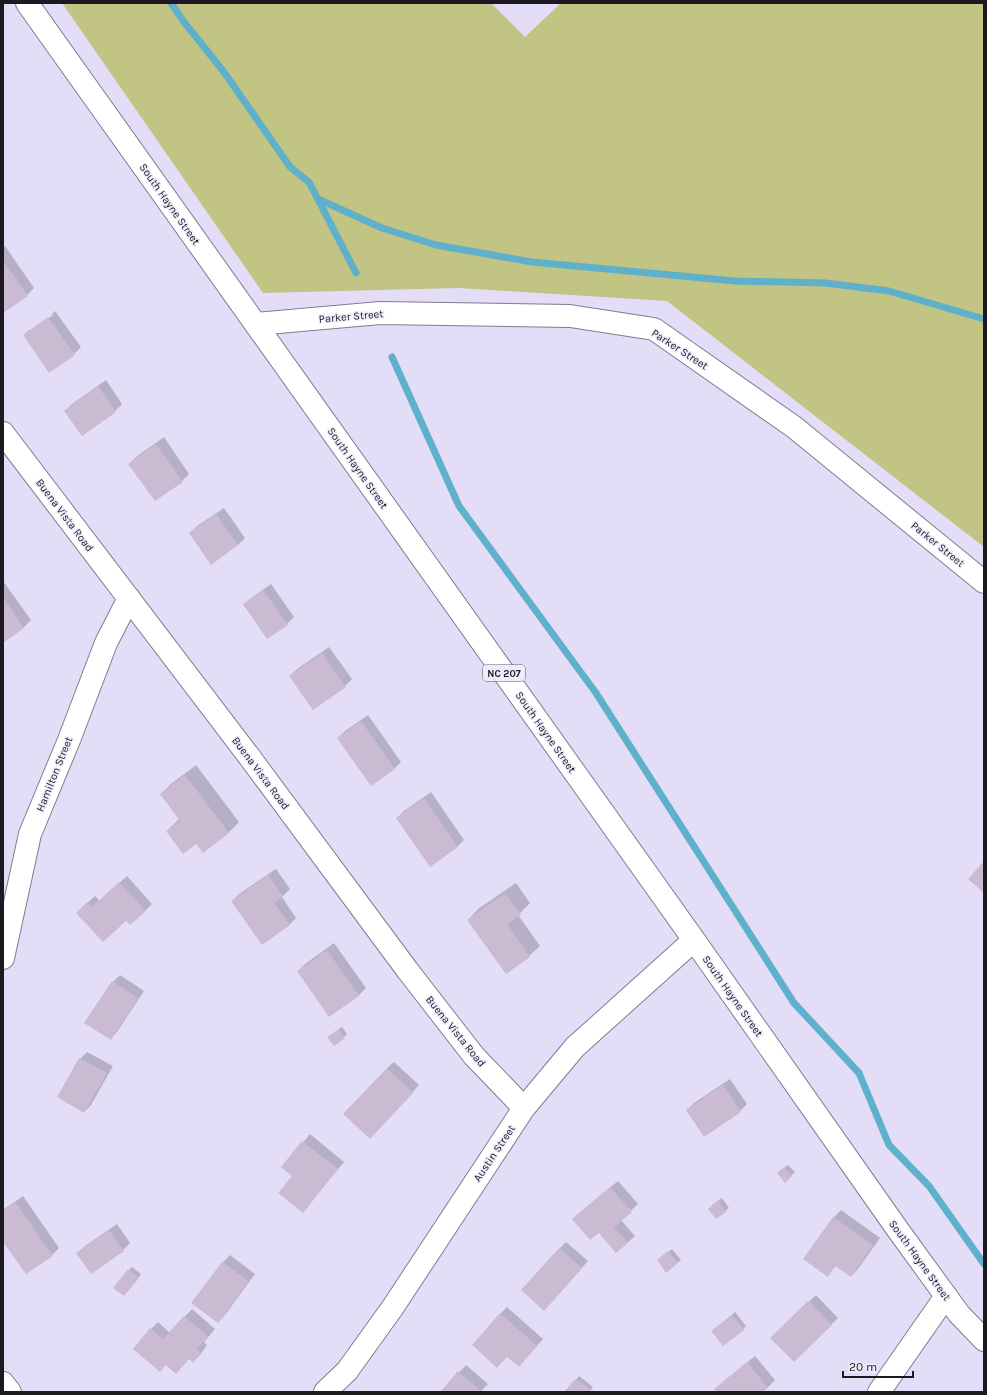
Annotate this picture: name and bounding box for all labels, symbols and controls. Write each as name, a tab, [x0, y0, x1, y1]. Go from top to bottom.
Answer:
street label: South Hayne Street	[137, 161, 203, 247]
street label: Parker Street	[318, 307, 384, 326]
street label: Parker Street	[649, 326, 710, 373]
street label: South Hayne Street	[325, 425, 391, 511]
street label: Buena Vista Road	[33, 476, 96, 554]
street label: Parker Street	[908, 519, 967, 570]
road number: NC 207	[483, 665, 525, 681]
street label: South Hayne Street	[513, 689, 579, 775]
street label: Buena Vista Road	[229, 734, 292, 812]
street label: Hamilton Street	[34, 735, 75, 814]
street label: South Hayne Street	[700, 953, 766, 1039]
street label: Buena Vista Road	[423, 993, 488, 1070]
street label: Austin Street	[471, 1122, 518, 1184]
street label: South Hayne Street	[886, 1218, 953, 1303]
scale bar	[843, 1353, 913, 1379]
text: 20 m	[849, 1360, 877, 1374]

